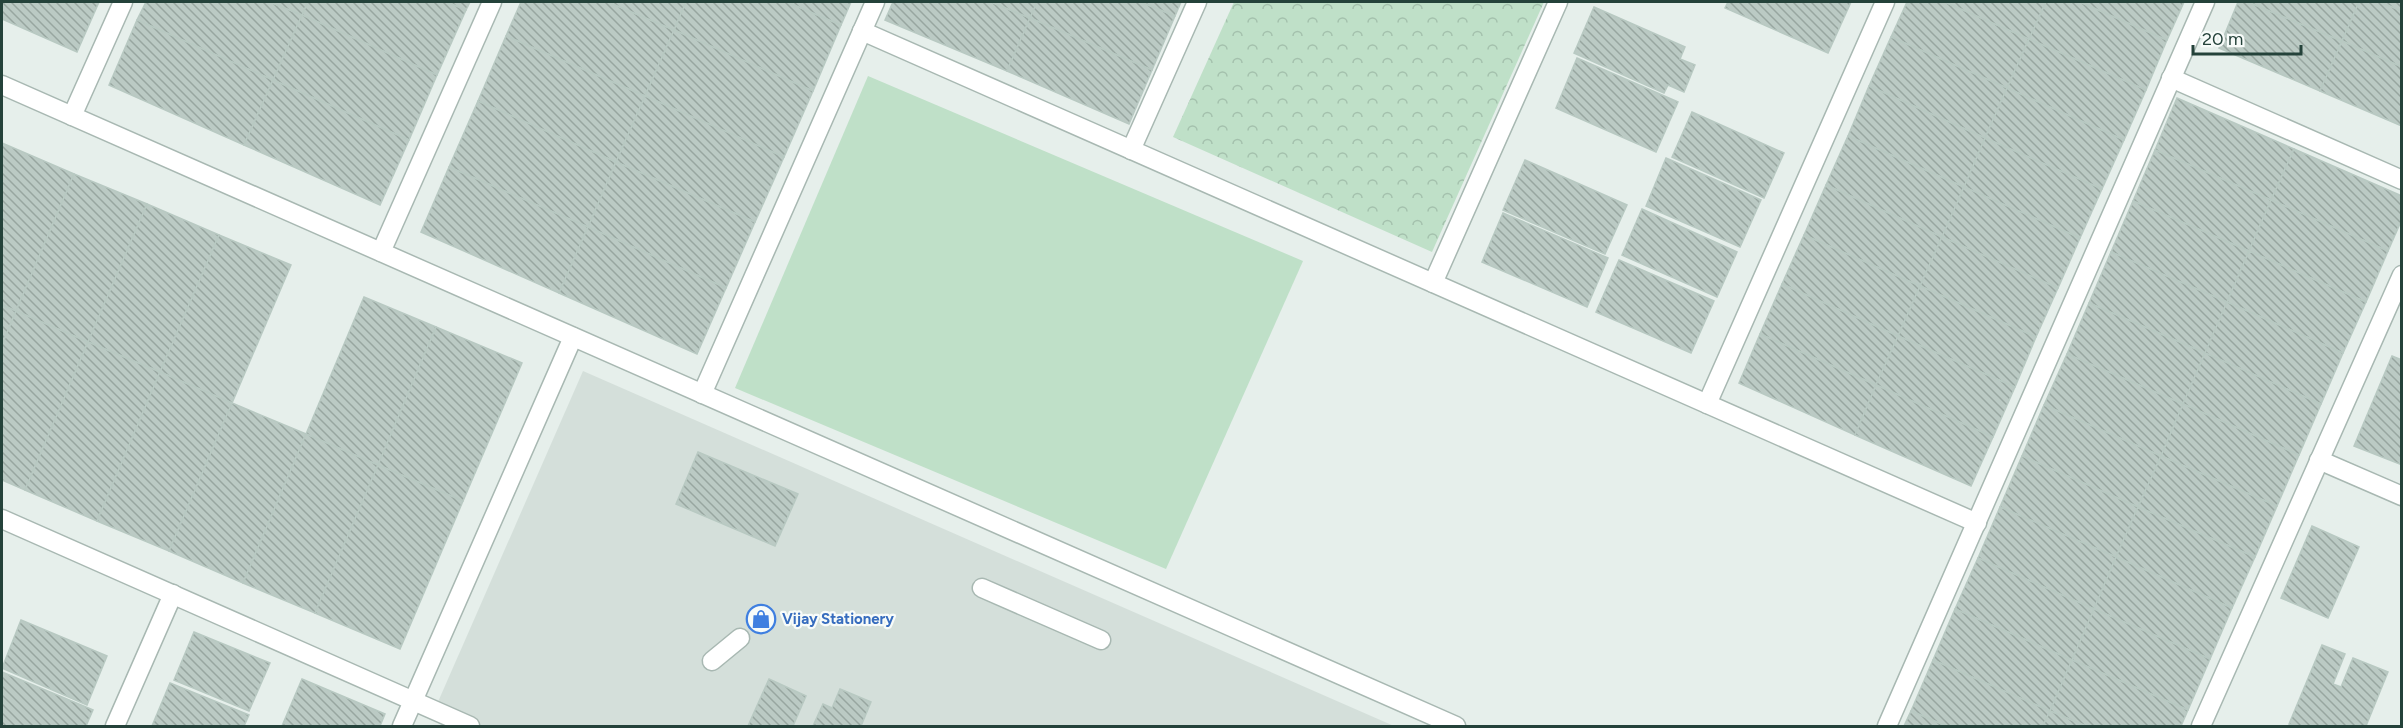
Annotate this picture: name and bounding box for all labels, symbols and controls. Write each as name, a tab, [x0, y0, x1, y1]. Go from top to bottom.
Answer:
scale bar	[2193, 18, 2301, 56]
text: 20 m	[2202, 28, 2243, 50]
shop icon: Vijay Stationery	[745, 603, 777, 635]
place label: Vijay Stationery	[782, 610, 894, 628]

